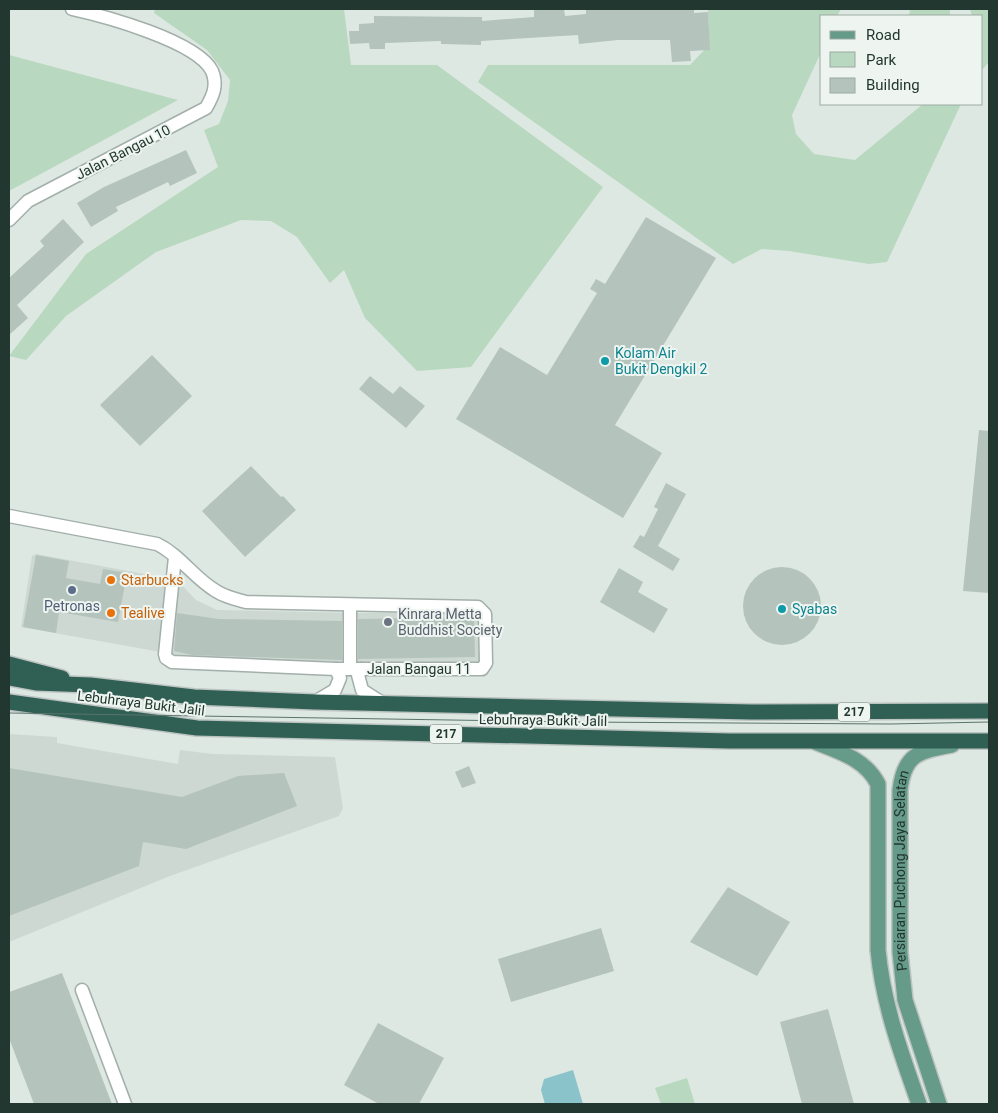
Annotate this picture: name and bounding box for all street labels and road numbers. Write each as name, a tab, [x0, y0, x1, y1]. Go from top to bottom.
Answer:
street label: Jalan Bangau 10	[73, 121, 173, 183]
street label: Jalan Bangau 11	[367, 661, 471, 677]
street label: Lebuhraya Bukit Jalil	[76, 687, 206, 719]
road number: 217	[838, 702, 870, 722]
street label: Lebuhraya Bukit Jalil	[479, 711, 607, 729]
road number: 217	[430, 724, 462, 744]
street label: Persiaran Puchong Jaya Selatan	[892, 768, 912, 972]

